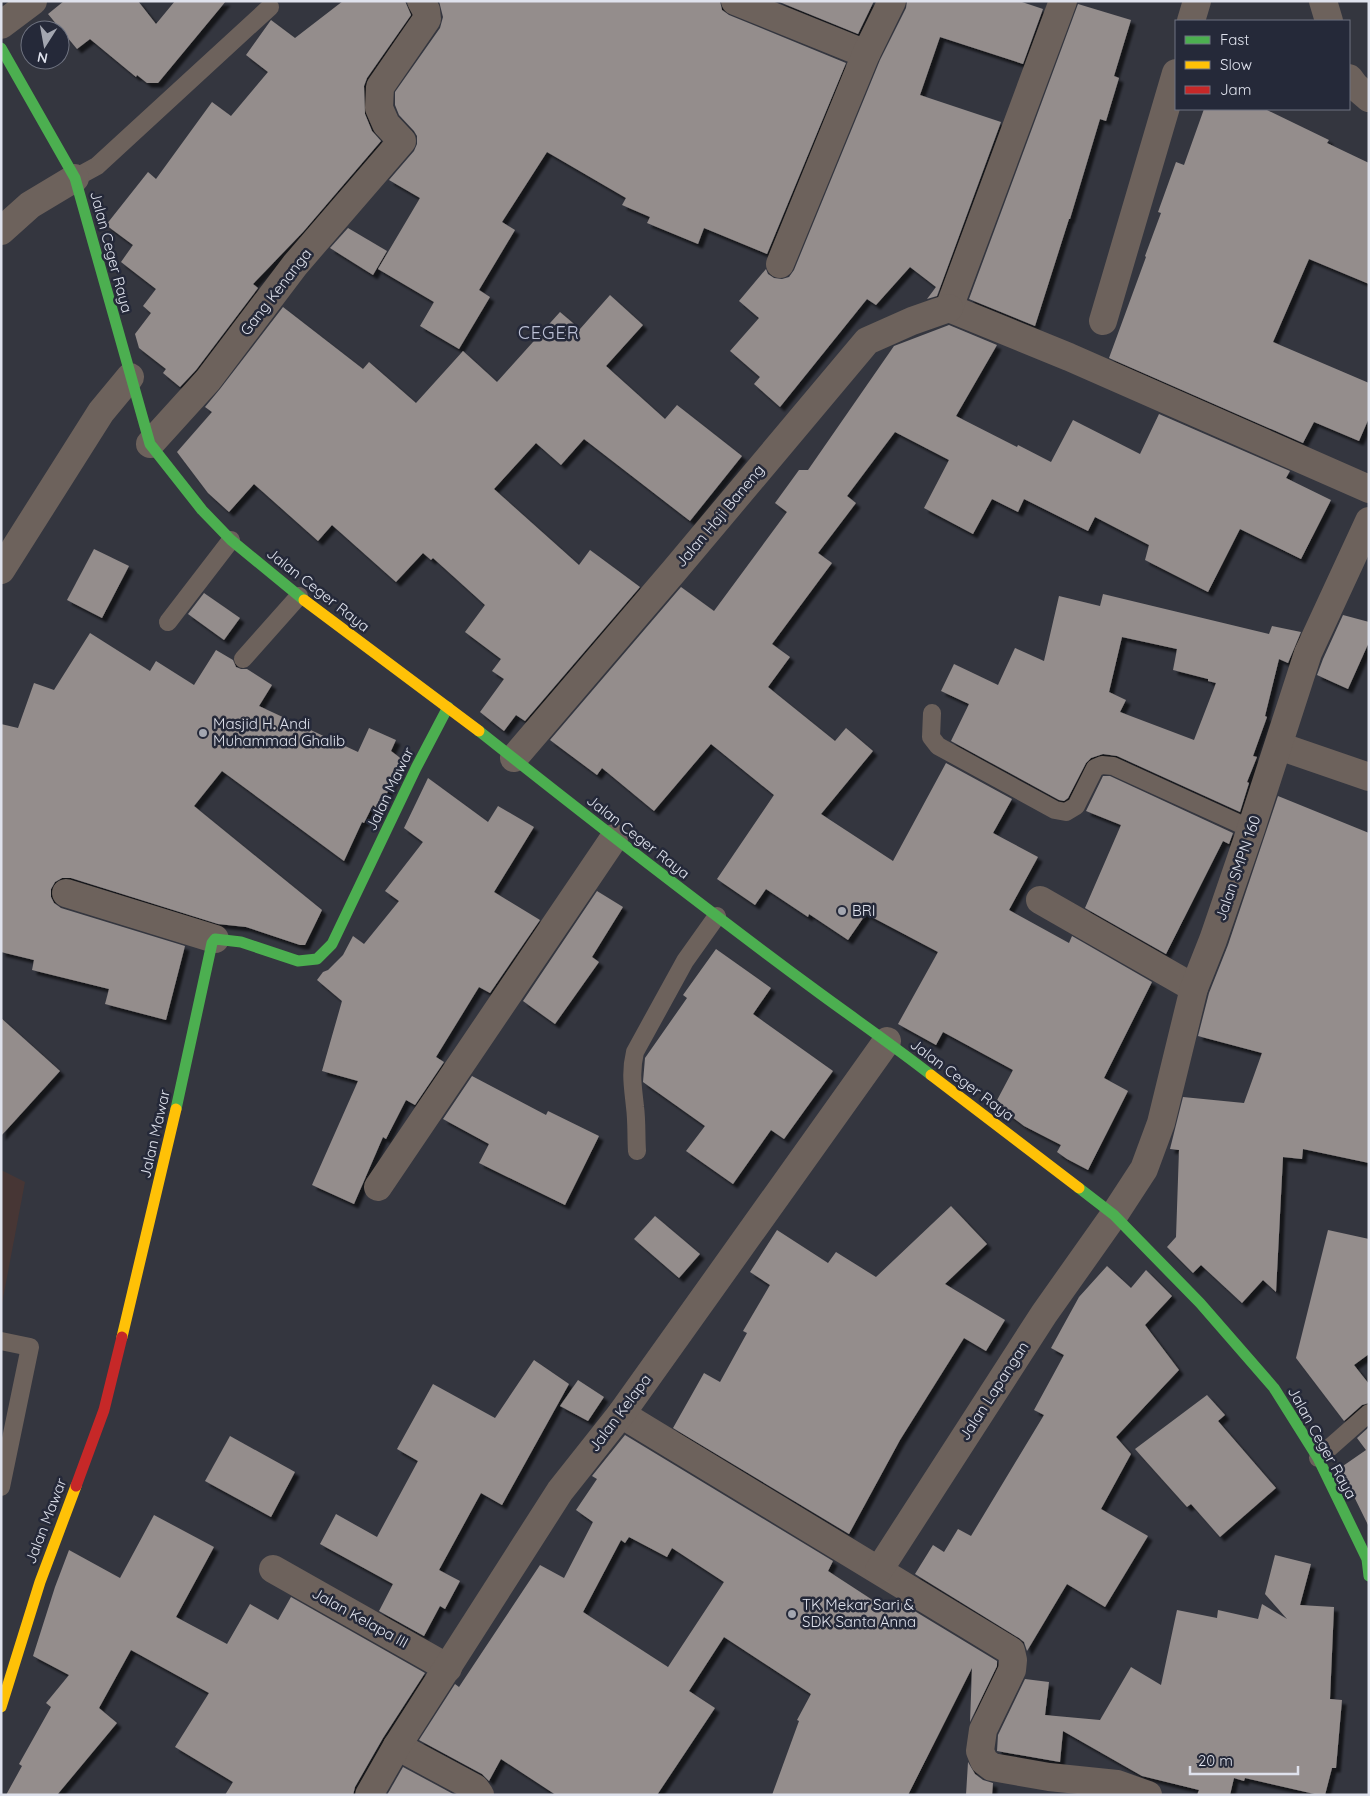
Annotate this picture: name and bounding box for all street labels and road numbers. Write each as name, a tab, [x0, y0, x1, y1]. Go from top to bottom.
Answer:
street label: Jalan Ceger Raya	[86, 189, 137, 315]
street label: Gang Kenanga	[236, 244, 315, 339]
street label: Jalan Haji Baneng	[671, 460, 768, 571]
street label: Jalan Ceger Raya	[263, 544, 374, 636]
street label: Jalan Mawar	[361, 744, 418, 834]
street label: Jalan Ceger Raya	[583, 791, 694, 883]
street label: Jalan SMPN 160	[1211, 813, 1264, 923]
street label: Jalan Ceger Raya	[907, 1034, 1018, 1125]
street label: Jalan Mawar	[135, 1087, 174, 1180]
street label: Jalan Lapangan	[955, 1338, 1033, 1444]
street label: Jalan Kelapa	[584, 1370, 655, 1455]
street label: Jalan Ceger Raya	[1284, 1383, 1361, 1502]
street label: Jalan Mawar	[20, 1475, 71, 1567]
street label: Jalan Kelapa III	[309, 1583, 412, 1652]

